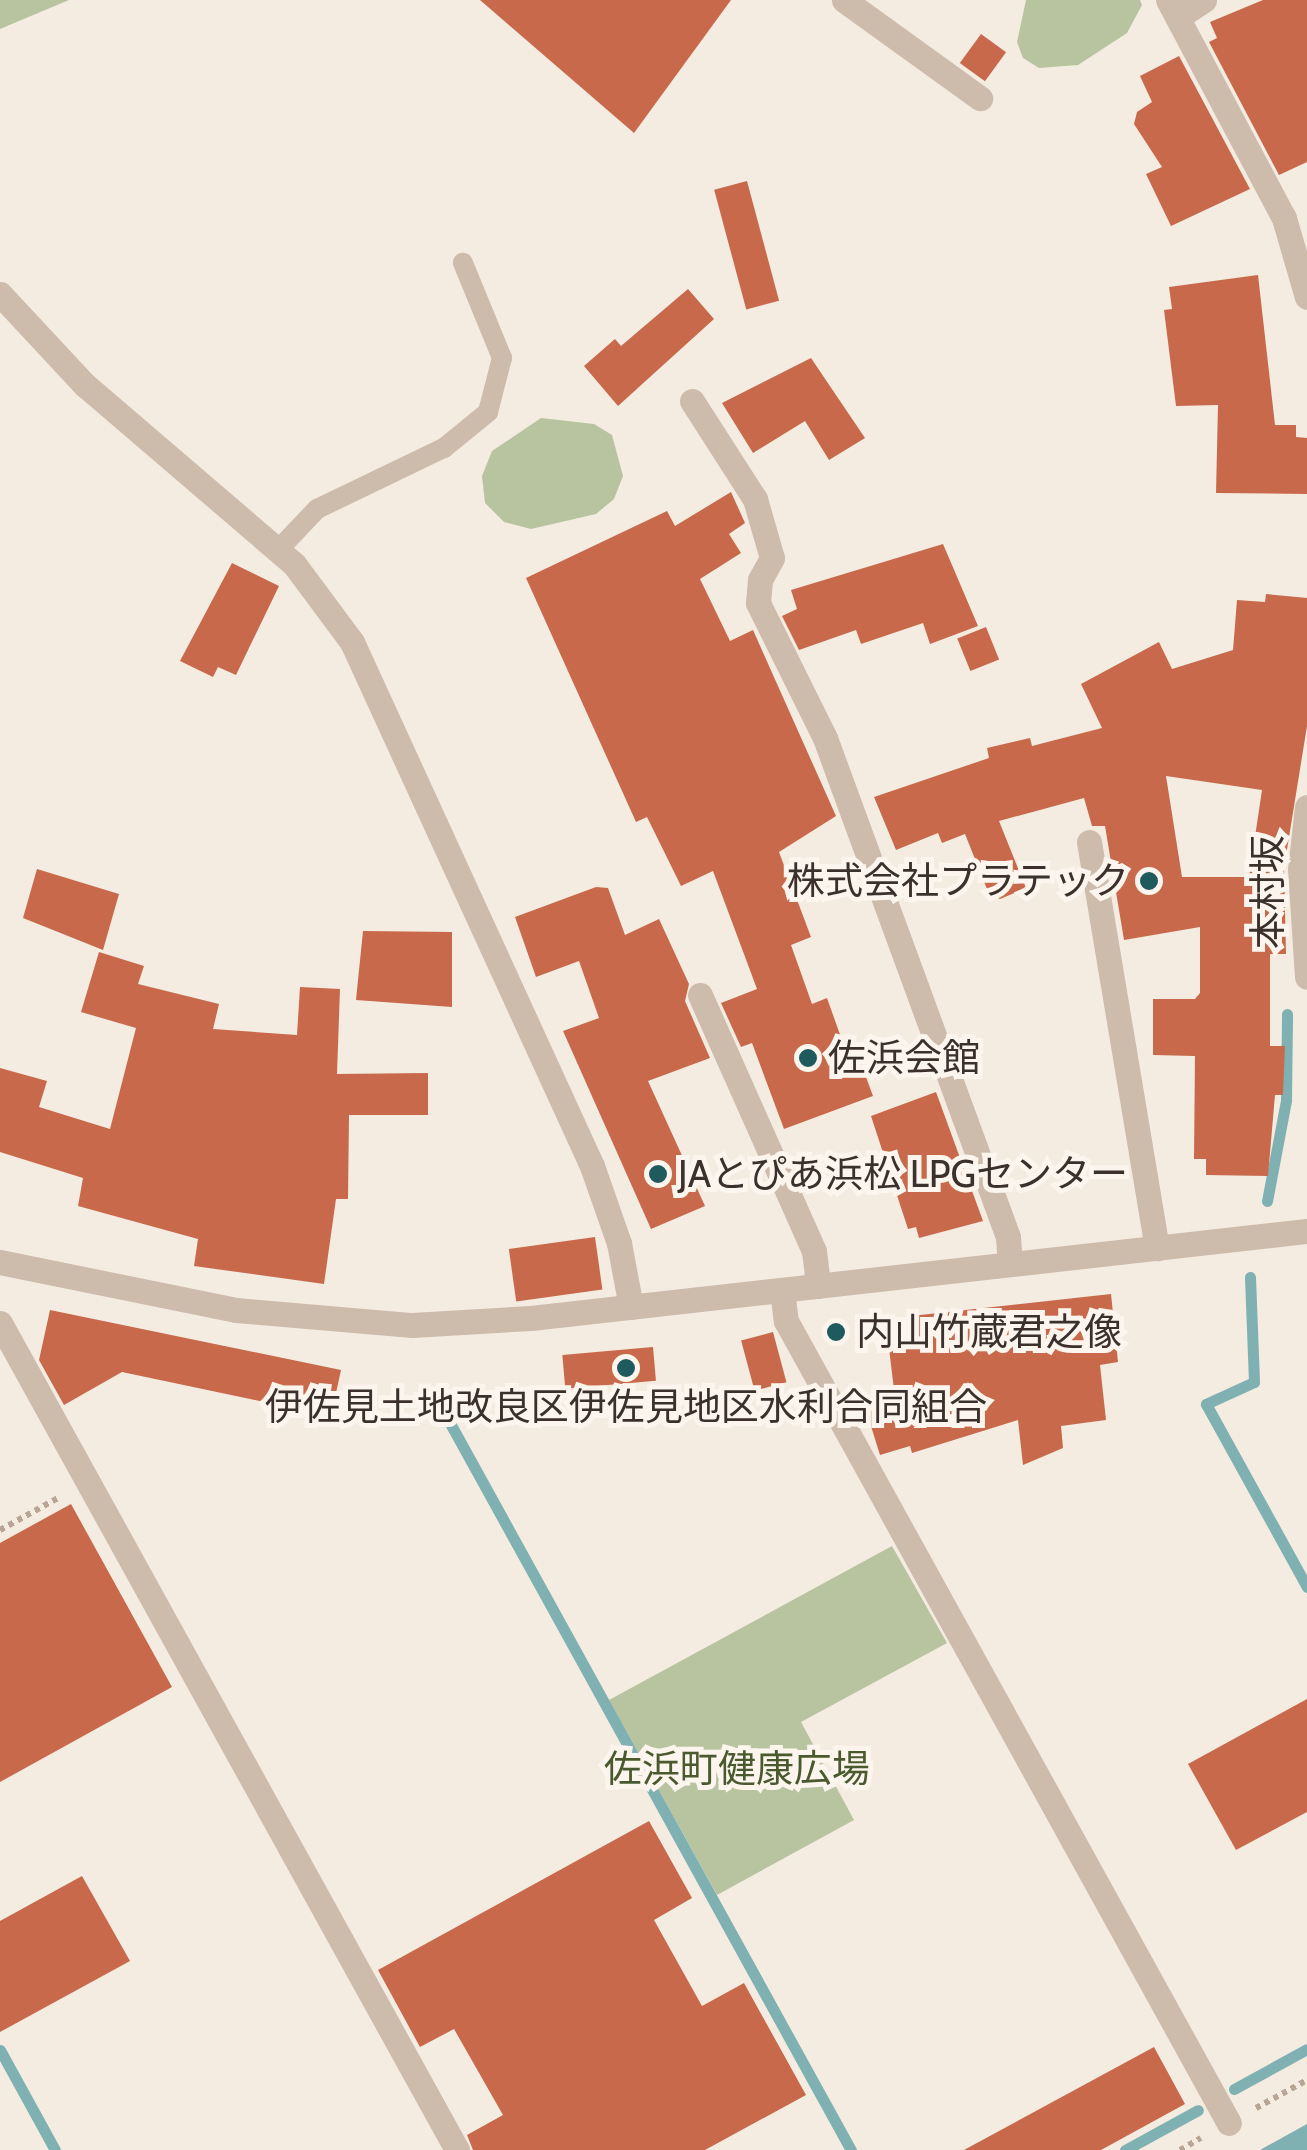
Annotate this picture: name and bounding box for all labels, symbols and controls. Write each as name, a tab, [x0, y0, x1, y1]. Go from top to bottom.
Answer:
street label: 本村坂	[1245, 835, 1291, 949]
place label: 株式会社プラテック	[787, 858, 1129, 904]
marker: 株式会社プラテック	[1138, 870, 1160, 892]
place label: 佐浜会館	[828, 1035, 980, 1081]
marker: 佐浜会館	[797, 1047, 819, 1069]
place label: JAとぴあ浜松 LPGセンター	[678, 1151, 1128, 1197]
marker: JAとぴあ浜松 LPGセンター	[647, 1163, 669, 1185]
place label: 内山竹蔵君之像	[856, 1309, 1122, 1355]
marker: 内山竹蔵君之像	[825, 1321, 847, 1343]
marker: 伊佐見土地改良区伊佐見地区水利合同組合	[615, 1357, 637, 1379]
place label: 伊佐見土地改良区伊佐見地区水利合同組合	[265, 1384, 987, 1430]
park label: 佐浜町健康広場	[604, 1746, 870, 1792]

